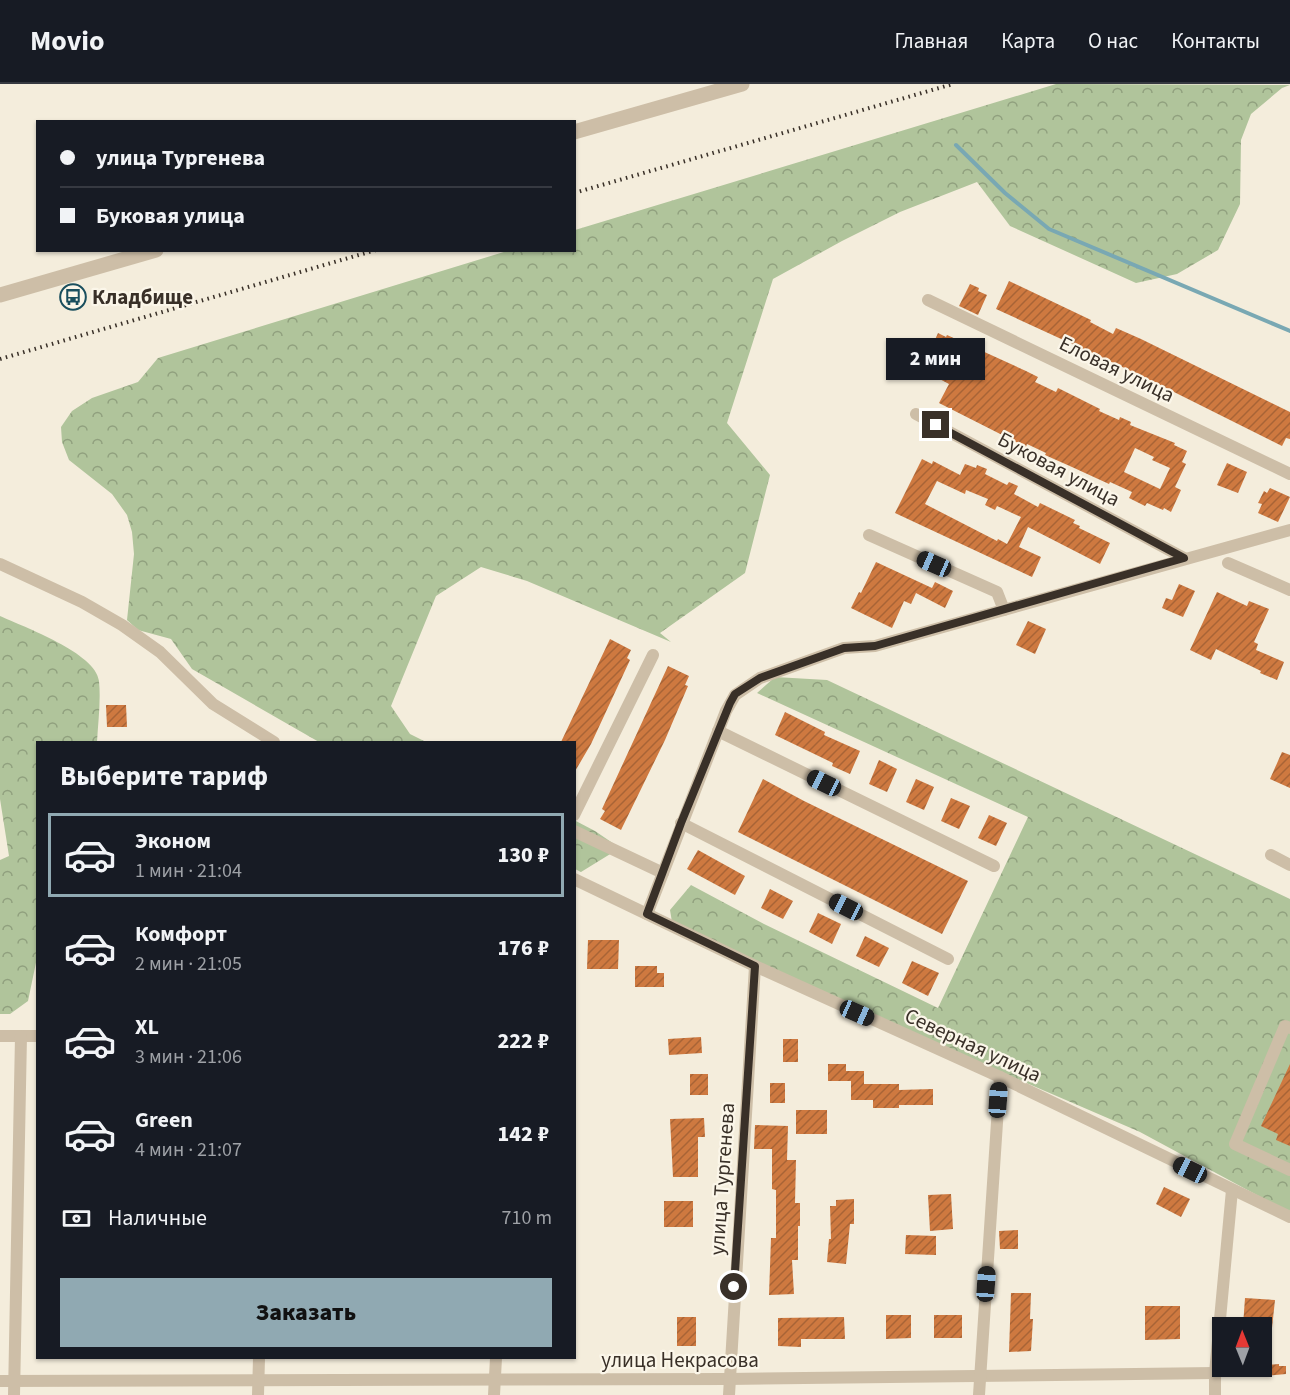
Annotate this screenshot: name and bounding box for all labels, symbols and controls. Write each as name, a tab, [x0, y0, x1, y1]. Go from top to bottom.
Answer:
text: Movio	[30, 21, 105, 61]
text: Главная	[895, 26, 968, 56]
text: Карта	[1001, 26, 1055, 56]
text: О нас	[1088, 26, 1138, 56]
text: Контакты	[1171, 26, 1260, 56]
text: улица Тургенева	[96, 142, 265, 174]
text: Буковая улица	[96, 200, 245, 232]
bus stop icon: Кладбище	[58, 282, 88, 312]
place label: Кладбище	[92, 282, 193, 312]
street label: Еловая улица	[1054, 328, 1180, 410]
callout: 2 мин	[886, 338, 986, 380]
text: 2 мин	[910, 345, 961, 373]
route end	[922, 411, 949, 438]
street label: Буковая улица	[993, 424, 1125, 514]
car	[914, 548, 954, 580]
text: Выберите тариф	[60, 757, 268, 796]
car	[804, 767, 844, 799]
text: Эконом	[135, 825, 211, 857]
icon: car	[63, 828, 117, 882]
text: 130 ₽	[498, 839, 549, 871]
text: 1 мин · 21:04	[135, 857, 242, 885]
car	[826, 891, 866, 923]
text: Комфорт	[135, 918, 227, 950]
icon: car	[63, 921, 117, 975]
text: 176 ₽	[498, 932, 549, 964]
text: 2 мин · 21:05	[135, 950, 242, 978]
car	[837, 997, 877, 1029]
street label: Северная улица	[900, 1000, 1046, 1090]
text: XL	[135, 1011, 159, 1043]
icon: car	[63, 1014, 117, 1068]
text: 222 ₽	[498, 1025, 549, 1057]
text: 3 мин · 21:06	[135, 1043, 242, 1071]
car	[988, 1081, 1008, 1119]
street label: улица Тургенева	[702, 1102, 742, 1256]
text: Green	[135, 1104, 193, 1136]
icon: car	[63, 1107, 117, 1161]
text: 142 ₽	[498, 1118, 549, 1150]
text: 4 мин · 21:07	[135, 1136, 242, 1164]
car	[1170, 1154, 1210, 1186]
icon: cash	[60, 1202, 93, 1235]
text: Наличные	[108, 1202, 207, 1234]
text: 710 m	[502, 1204, 552, 1232]
car	[976, 1265, 996, 1303]
route start	[720, 1273, 747, 1300]
button: Заказать	[60, 1278, 552, 1347]
north arrow	[1212, 1317, 1272, 1377]
map controls	[1212, 1317, 1272, 1377]
street label: улица Некрасова	[601, 1345, 759, 1375]

